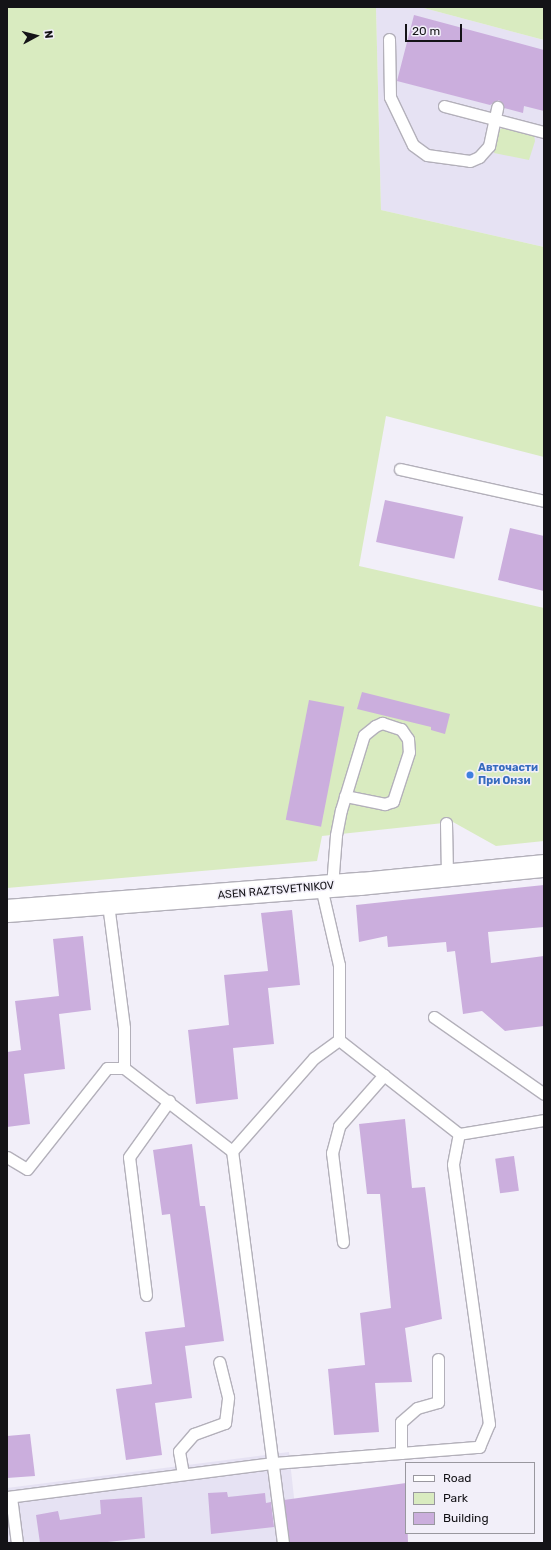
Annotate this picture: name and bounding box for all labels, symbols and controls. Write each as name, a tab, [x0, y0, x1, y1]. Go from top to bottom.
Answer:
north arrow	[16, 16, 56, 56]
scale bar	[407, 16, 464, 42]
text: 20 m	[412, 24, 440, 38]
text: N	[41, 30, 55, 39]
place label: Авточасти При Онзи	[478, 762, 538, 788]
marker: Авточасти При Онзи	[465, 770, 475, 780]
street label: ASEN RAZTSVETNIKOV	[217, 879, 335, 903]
legend	[405, 1462, 535, 1534]
text: Road	[443, 1471, 471, 1485]
text: Park	[443, 1491, 468, 1505]
text: Building	[443, 1511, 489, 1525]

